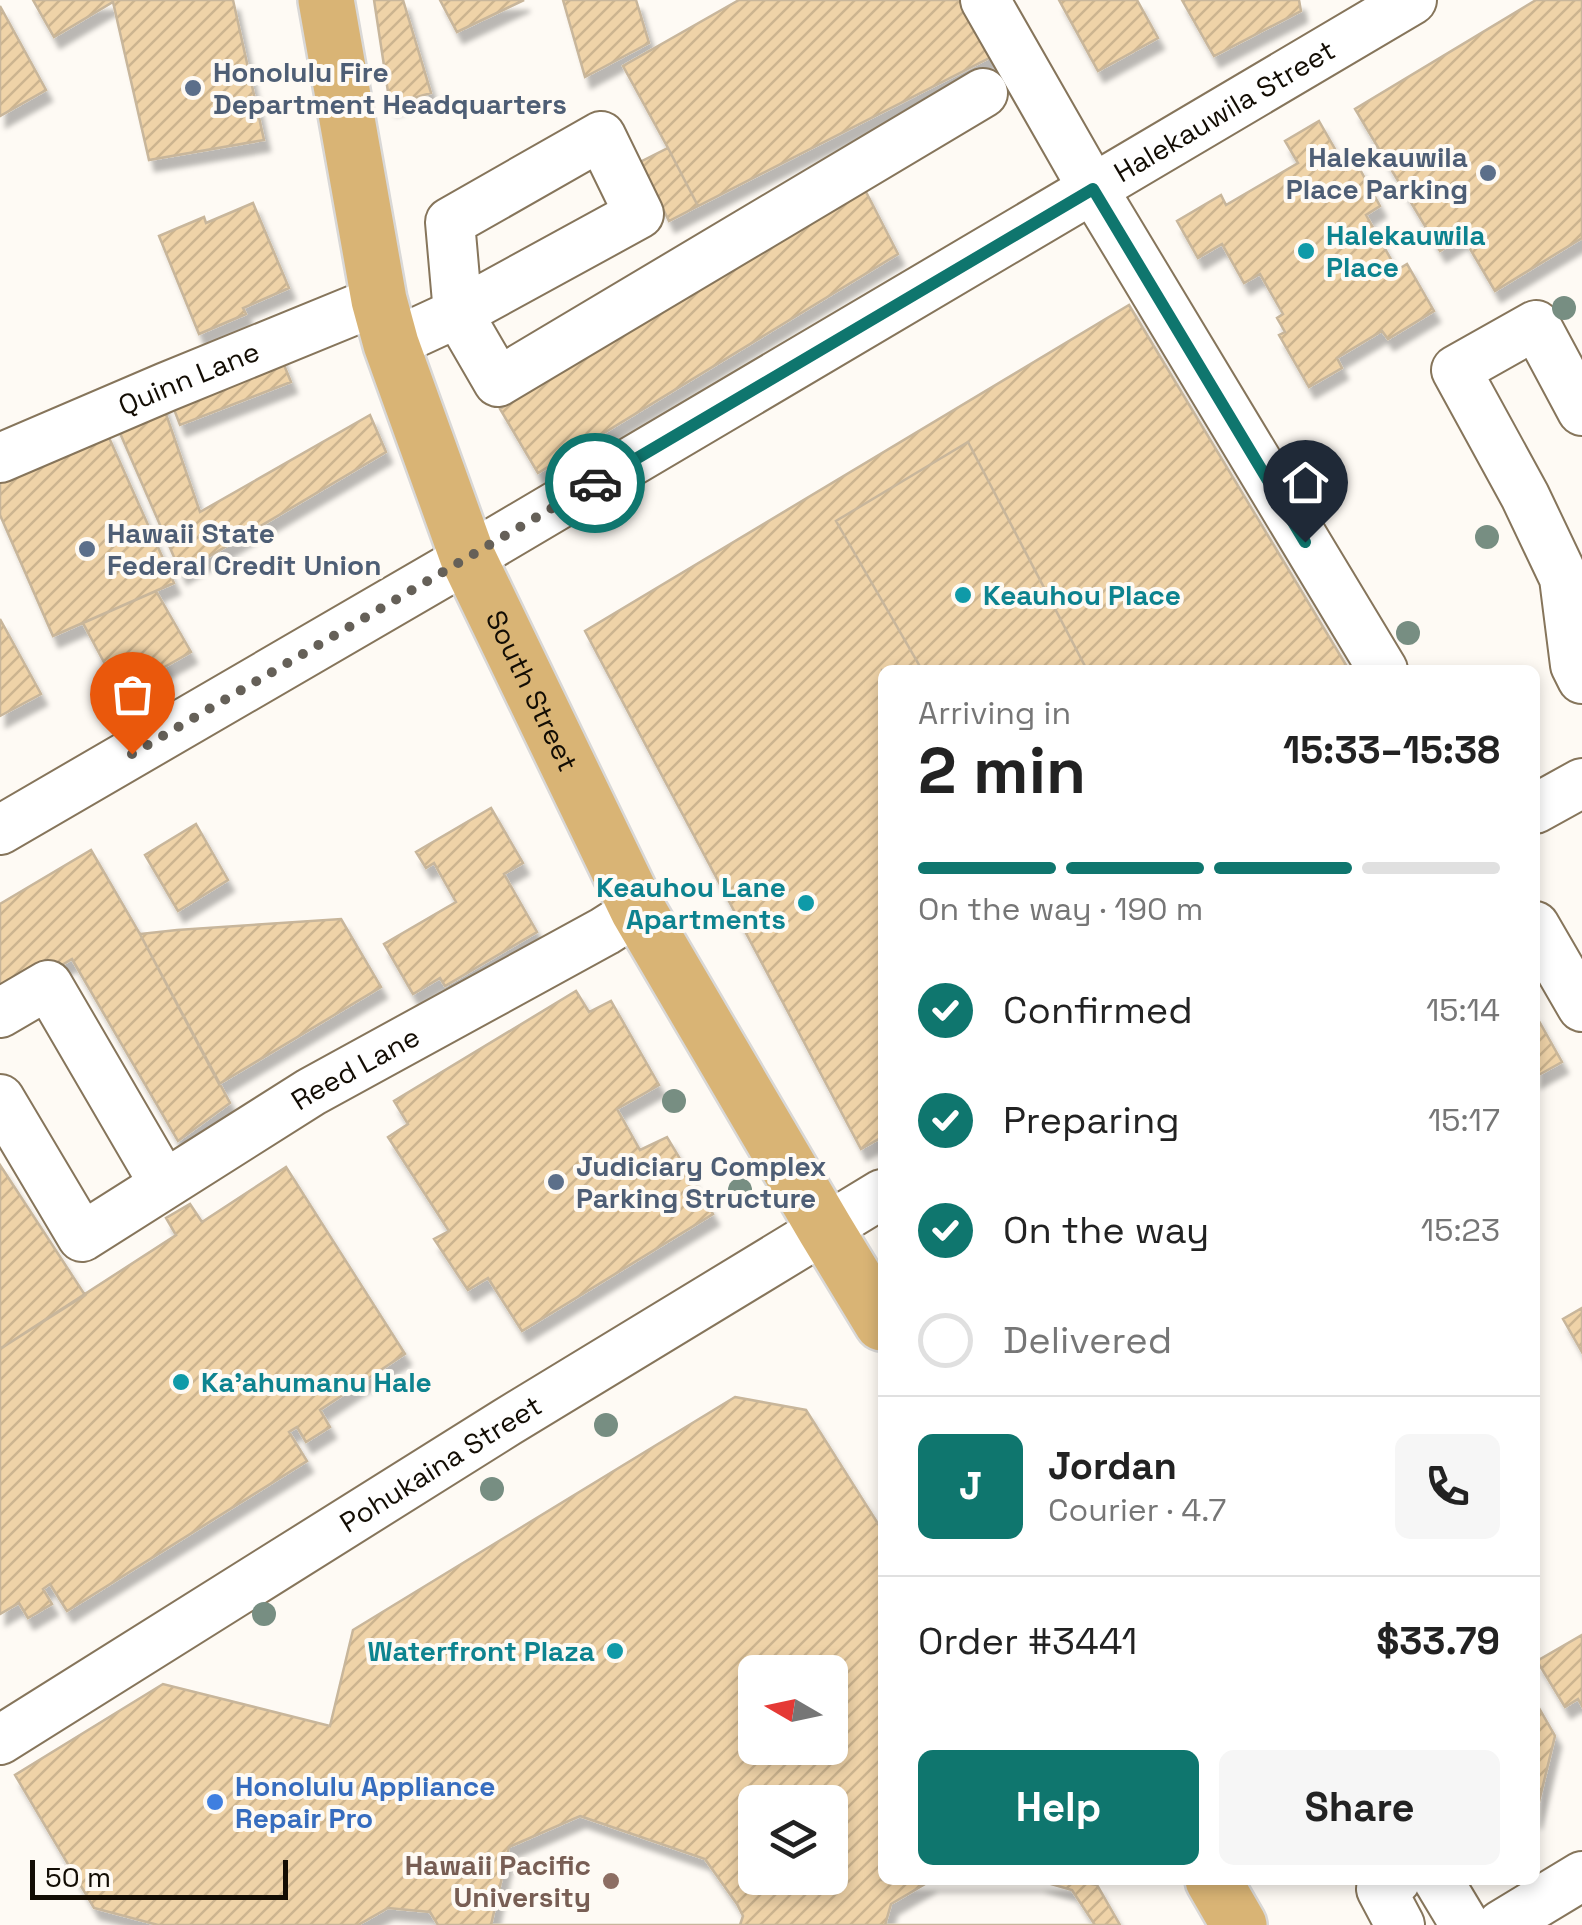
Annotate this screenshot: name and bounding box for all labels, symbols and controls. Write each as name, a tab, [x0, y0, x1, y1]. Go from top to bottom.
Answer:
street label: Halekauwila Street	[1107, 32, 1341, 190]
place label: Honolulu Fire Department Headquarters	[213, 54, 567, 122]
marker: Honolulu Fire Department Headquarters	[182, 77, 204, 99]
place label: Halekauwila Place Parking	[1286, 139, 1468, 207]
marker: Halekauwila Place Parking	[1477, 162, 1499, 184]
place label: Halekauwila Place	[1326, 217, 1486, 285]
marker: Halekauwila Place	[1295, 240, 1317, 262]
street label: Quinn Lane	[113, 333, 265, 423]
courier	[545, 433, 645, 533]
pin	[1263, 440, 1348, 543]
icon: home	[1278, 455, 1333, 510]
icon: car	[568, 456, 623, 511]
place label: Hawaii State Federal Credit Union	[107, 515, 381, 583]
marker: Hawaii State Federal Credit Union	[76, 538, 98, 560]
place label: Keauhou Place	[983, 577, 1181, 613]
marker: Keauhou Place	[952, 584, 974, 606]
street label: South Street	[478, 604, 586, 777]
pin	[90, 652, 175, 755]
icon: bag	[105, 667, 160, 722]
text: Arriving in	[918, 693, 1071, 733]
text: 15:33–15:38	[1283, 726, 1500, 774]
text: 2 min	[918, 729, 1086, 812]
place label: Keauhou Lane Apartments	[596, 869, 786, 937]
text: On the way · 190 m	[918, 889, 1203, 929]
marker: Keauhou Lane Apartments	[795, 892, 817, 914]
icon: check	[918, 983, 973, 1038]
text: Confirmed	[1003, 986, 1193, 1034]
text: 15:14	[1426, 990, 1500, 1030]
street label: Reed Lane	[284, 1018, 426, 1118]
icon: check	[918, 1093, 973, 1148]
text: Preparing	[1003, 1096, 1180, 1144]
text: 15:17	[1428, 1100, 1500, 1140]
place label: Judiciary Complex Parking Structure	[576, 1148, 826, 1216]
marker: Judiciary Complex Parking Structure	[545, 1171, 567, 1193]
icon: check	[918, 1203, 973, 1258]
text: On the way	[1003, 1206, 1209, 1254]
text: 15:23	[1421, 1210, 1500, 1250]
text: Delivered	[1003, 1316, 1172, 1364]
place label: Ka'ahumanu Hale	[201, 1364, 432, 1400]
marker: Ka'ahumanu Hale	[170, 1371, 192, 1393]
street label: Pohukaina Street	[333, 1387, 548, 1540]
button: phone	[1395, 1434, 1500, 1539]
text: Jordan	[1048, 1442, 1177, 1490]
text: J	[959, 1462, 982, 1510]
text: Courier · 4.7	[1048, 1490, 1226, 1530]
text: Order #3441	[918, 1617, 1137, 1665]
text: $33.79	[1376, 1617, 1500, 1665]
place label: Waterfront Plaza	[367, 1633, 595, 1669]
marker: Waterfront Plaza	[604, 1640, 626, 1662]
north arrow	[738, 1655, 848, 1765]
map controls	[738, 1655, 848, 1895]
button: Help	[918, 1750, 1199, 1865]
button: Share	[1219, 1750, 1500, 1865]
place label: Honolulu Appliance Repair Pro	[235, 1768, 495, 1836]
button: layers	[738, 1785, 848, 1895]
marker: Honolulu Appliance Repair Pro	[204, 1791, 226, 1813]
place label: Hawaii Pacific University	[405, 1847, 591, 1915]
scale bar	[30, 1855, 288, 1900]
text: 50 m	[45, 1859, 111, 1895]
marker: Hawaii Pacific University	[600, 1870, 622, 1892]

